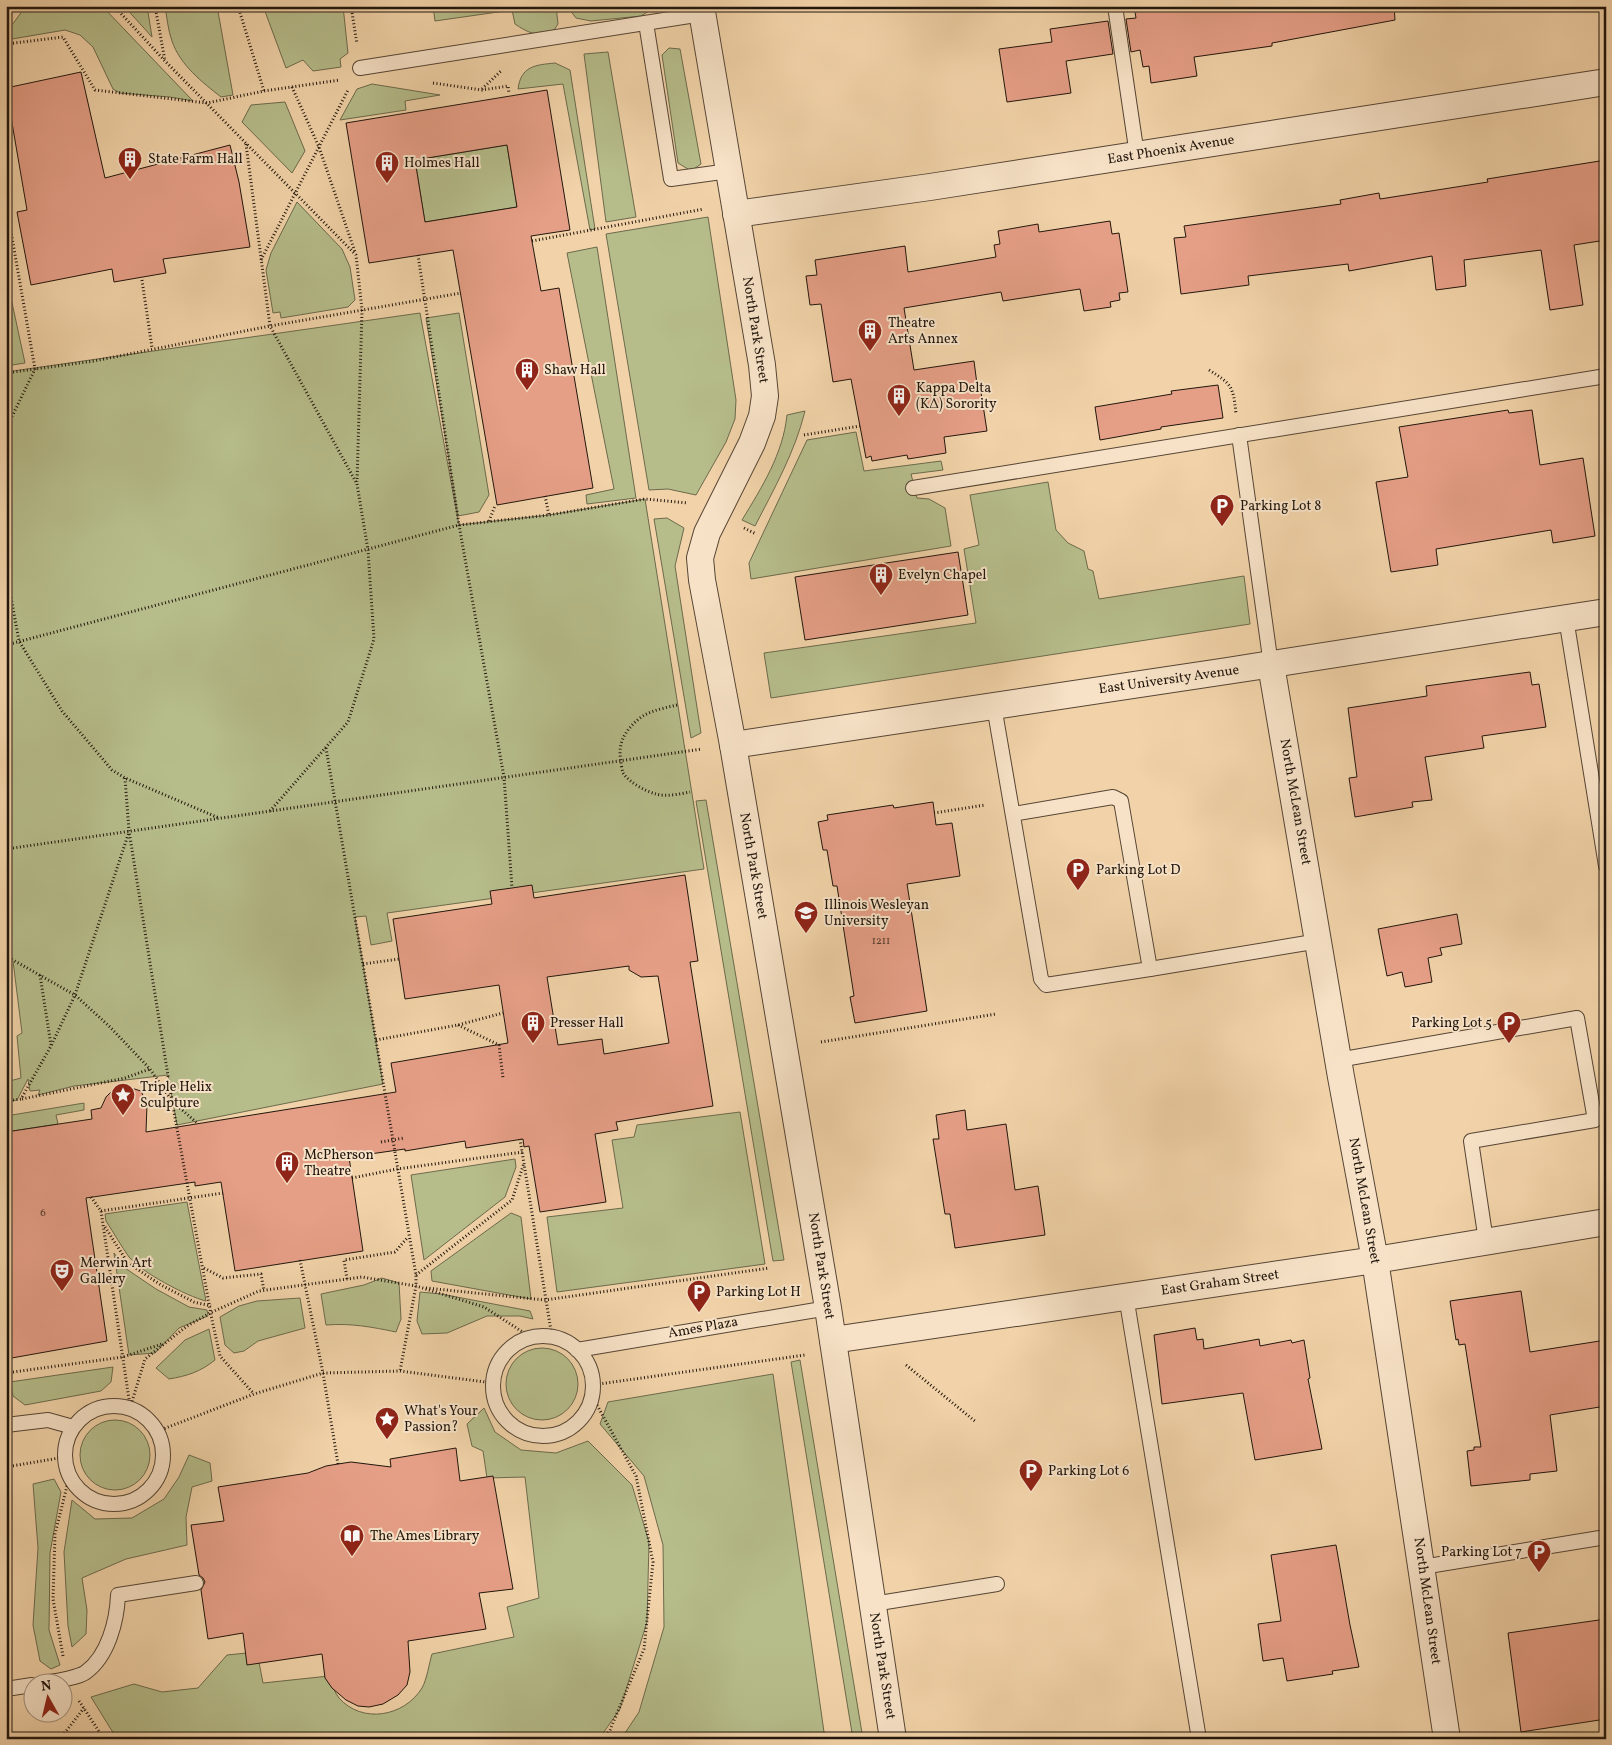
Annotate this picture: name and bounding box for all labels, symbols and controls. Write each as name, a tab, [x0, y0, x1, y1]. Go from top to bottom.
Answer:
street label: East Phoenix Avenue	[1106, 131, 1236, 169]
building icon: State Farm Hall	[117, 146, 143, 180]
place label: State Farm Hall	[148, 150, 243, 169]
building icon: Holmes Hall	[374, 150, 400, 184]
place label: Holmes Hall	[404, 154, 480, 173]
street label: North Park Street	[737, 275, 773, 385]
place label: Theatre Arts Annex	[888, 314, 958, 349]
building icon: Theatre Arts Annex	[857, 318, 883, 352]
building icon: Shaw Hall	[514, 357, 540, 391]
place label: Shaw Hall	[544, 361, 606, 380]
place label: Kappa Delta (ΚΔ) Sorority	[916, 379, 997, 414]
building icon: Kappa Delta (ΚΔ) Sorority	[886, 383, 912, 417]
parking icon: Parking Lot 8	[1209, 493, 1235, 527]
place label: Parking Lot 8	[1240, 497, 1321, 516]
building icon: Evelyn Chapel	[868, 562, 894, 596]
place label: Evelyn Chapel	[898, 566, 987, 585]
street label: East University Avenue	[1097, 661, 1241, 699]
street label: North McLean Street	[1275, 737, 1315, 867]
street label: North Park Street	[734, 811, 772, 921]
parking icon: Parking Lot D	[1065, 857, 1091, 891]
place label: Parking Lot D	[1096, 861, 1180, 880]
place label: Illinois Wesleyan University	[824, 896, 929, 931]
school or university icon: Illinois Wesleyan University	[793, 900, 819, 934]
house number: 1211	[872, 934, 890, 949]
building icon: Presser Hall	[520, 1010, 546, 1044]
parking icon: Parking Lot 5	[1496, 1010, 1522, 1044]
place label: Presser Hall	[550, 1014, 624, 1033]
place label: Parking Lot 5	[1411, 1014, 1492, 1033]
place label: Triple Helix Sculpture	[140, 1078, 212, 1113]
place icon: Triple Helix Sculpture	[110, 1082, 136, 1116]
street label: North McLean Street	[1344, 1136, 1384, 1266]
place label: McPherson Theatre	[304, 1146, 374, 1181]
building icon: McPherson Theatre	[274, 1150, 300, 1184]
house number: 6	[40, 1206, 46, 1221]
street label: North Park Street	[803, 1211, 839, 1321]
place label: Merwin Art Gallery	[80, 1254, 152, 1289]
theatre icon: Merwin Art Gallery	[49, 1258, 75, 1292]
street label: East Graham Street	[1160, 1265, 1281, 1301]
parking icon: Parking Lot H	[686, 1279, 712, 1313]
place label: Parking Lot H	[716, 1283, 801, 1302]
street label: Ames Plaza	[666, 1312, 740, 1344]
place label: What's Your Passion?	[404, 1402, 478, 1437]
place icon: What's Your Passion?	[374, 1406, 400, 1440]
parking icon: Parking Lot 6	[1018, 1458, 1044, 1492]
place label: Parking Lot 6	[1048, 1462, 1129, 1481]
library icon: The Ames Library	[339, 1523, 365, 1557]
place label: The Ames Library	[370, 1527, 480, 1546]
street label: North McLean Street	[1409, 1536, 1445, 1666]
parking icon: Parking Lot 7	[1526, 1539, 1552, 1573]
place label: Parking Lot 7	[1441, 1543, 1522, 1562]
street label: North Park Street	[864, 1611, 900, 1721]
north arrow	[22, 1672, 72, 1722]
text: N	[40, 1676, 53, 1697]

